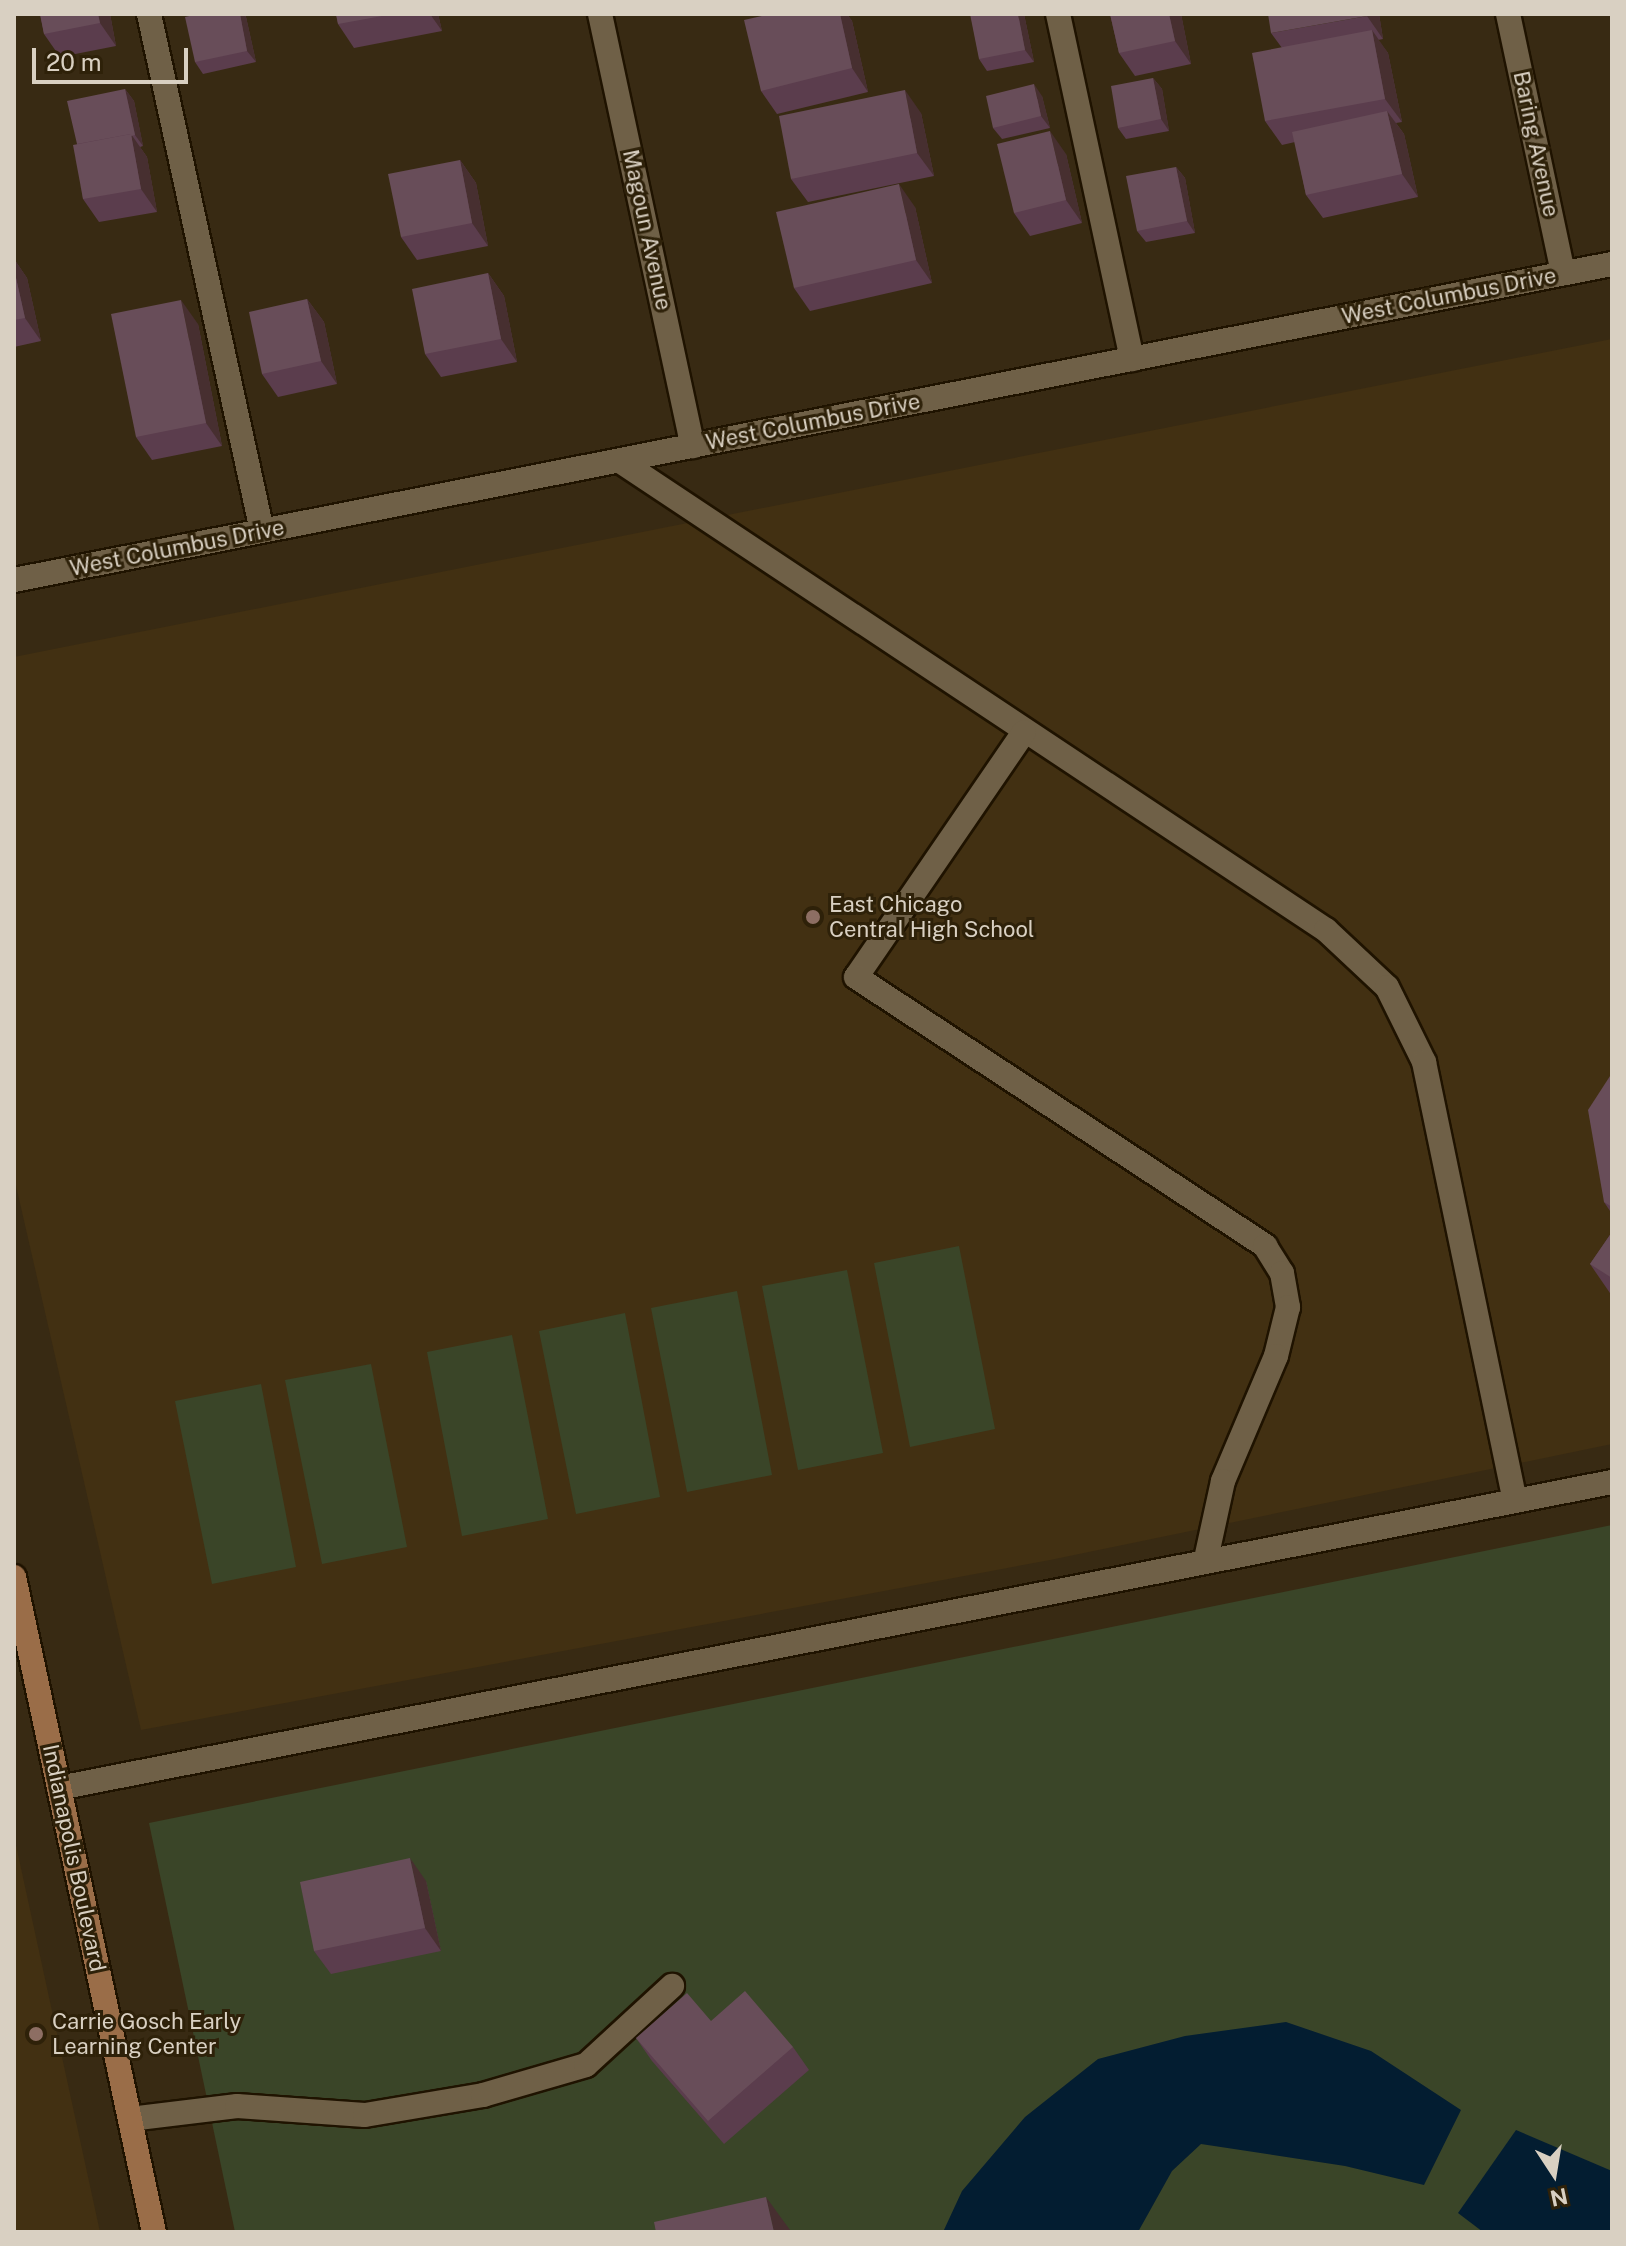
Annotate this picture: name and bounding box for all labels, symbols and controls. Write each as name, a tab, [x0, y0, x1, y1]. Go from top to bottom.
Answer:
scale bar	[36, 32, 192, 82]
text: 20 m	[46, 48, 102, 76]
street label: Baring Avenue	[1508, 69, 1564, 219]
street label: Magoun Avenue	[617, 147, 677, 313]
street label: West Columbus Drive	[1340, 262, 1558, 330]
street label: West Columbus Drive	[704, 388, 922, 456]
street label: West Columbus Drive	[68, 514, 286, 582]
place label: East Chicago Central High School	[829, 891, 1034, 942]
marker: East Chicago Central High School	[804, 908, 822, 926]
street label: Indianapolis Boulevard	[37, 1742, 111, 1974]
place label: Carrie Gosch Early Learning Center	[52, 2008, 241, 2060]
marker: Carrie Gosch Early Learning Center	[27, 2025, 45, 2043]
north arrow	[1514, 2134, 1594, 2214]
text: N	[1548, 2183, 1570, 2212]

